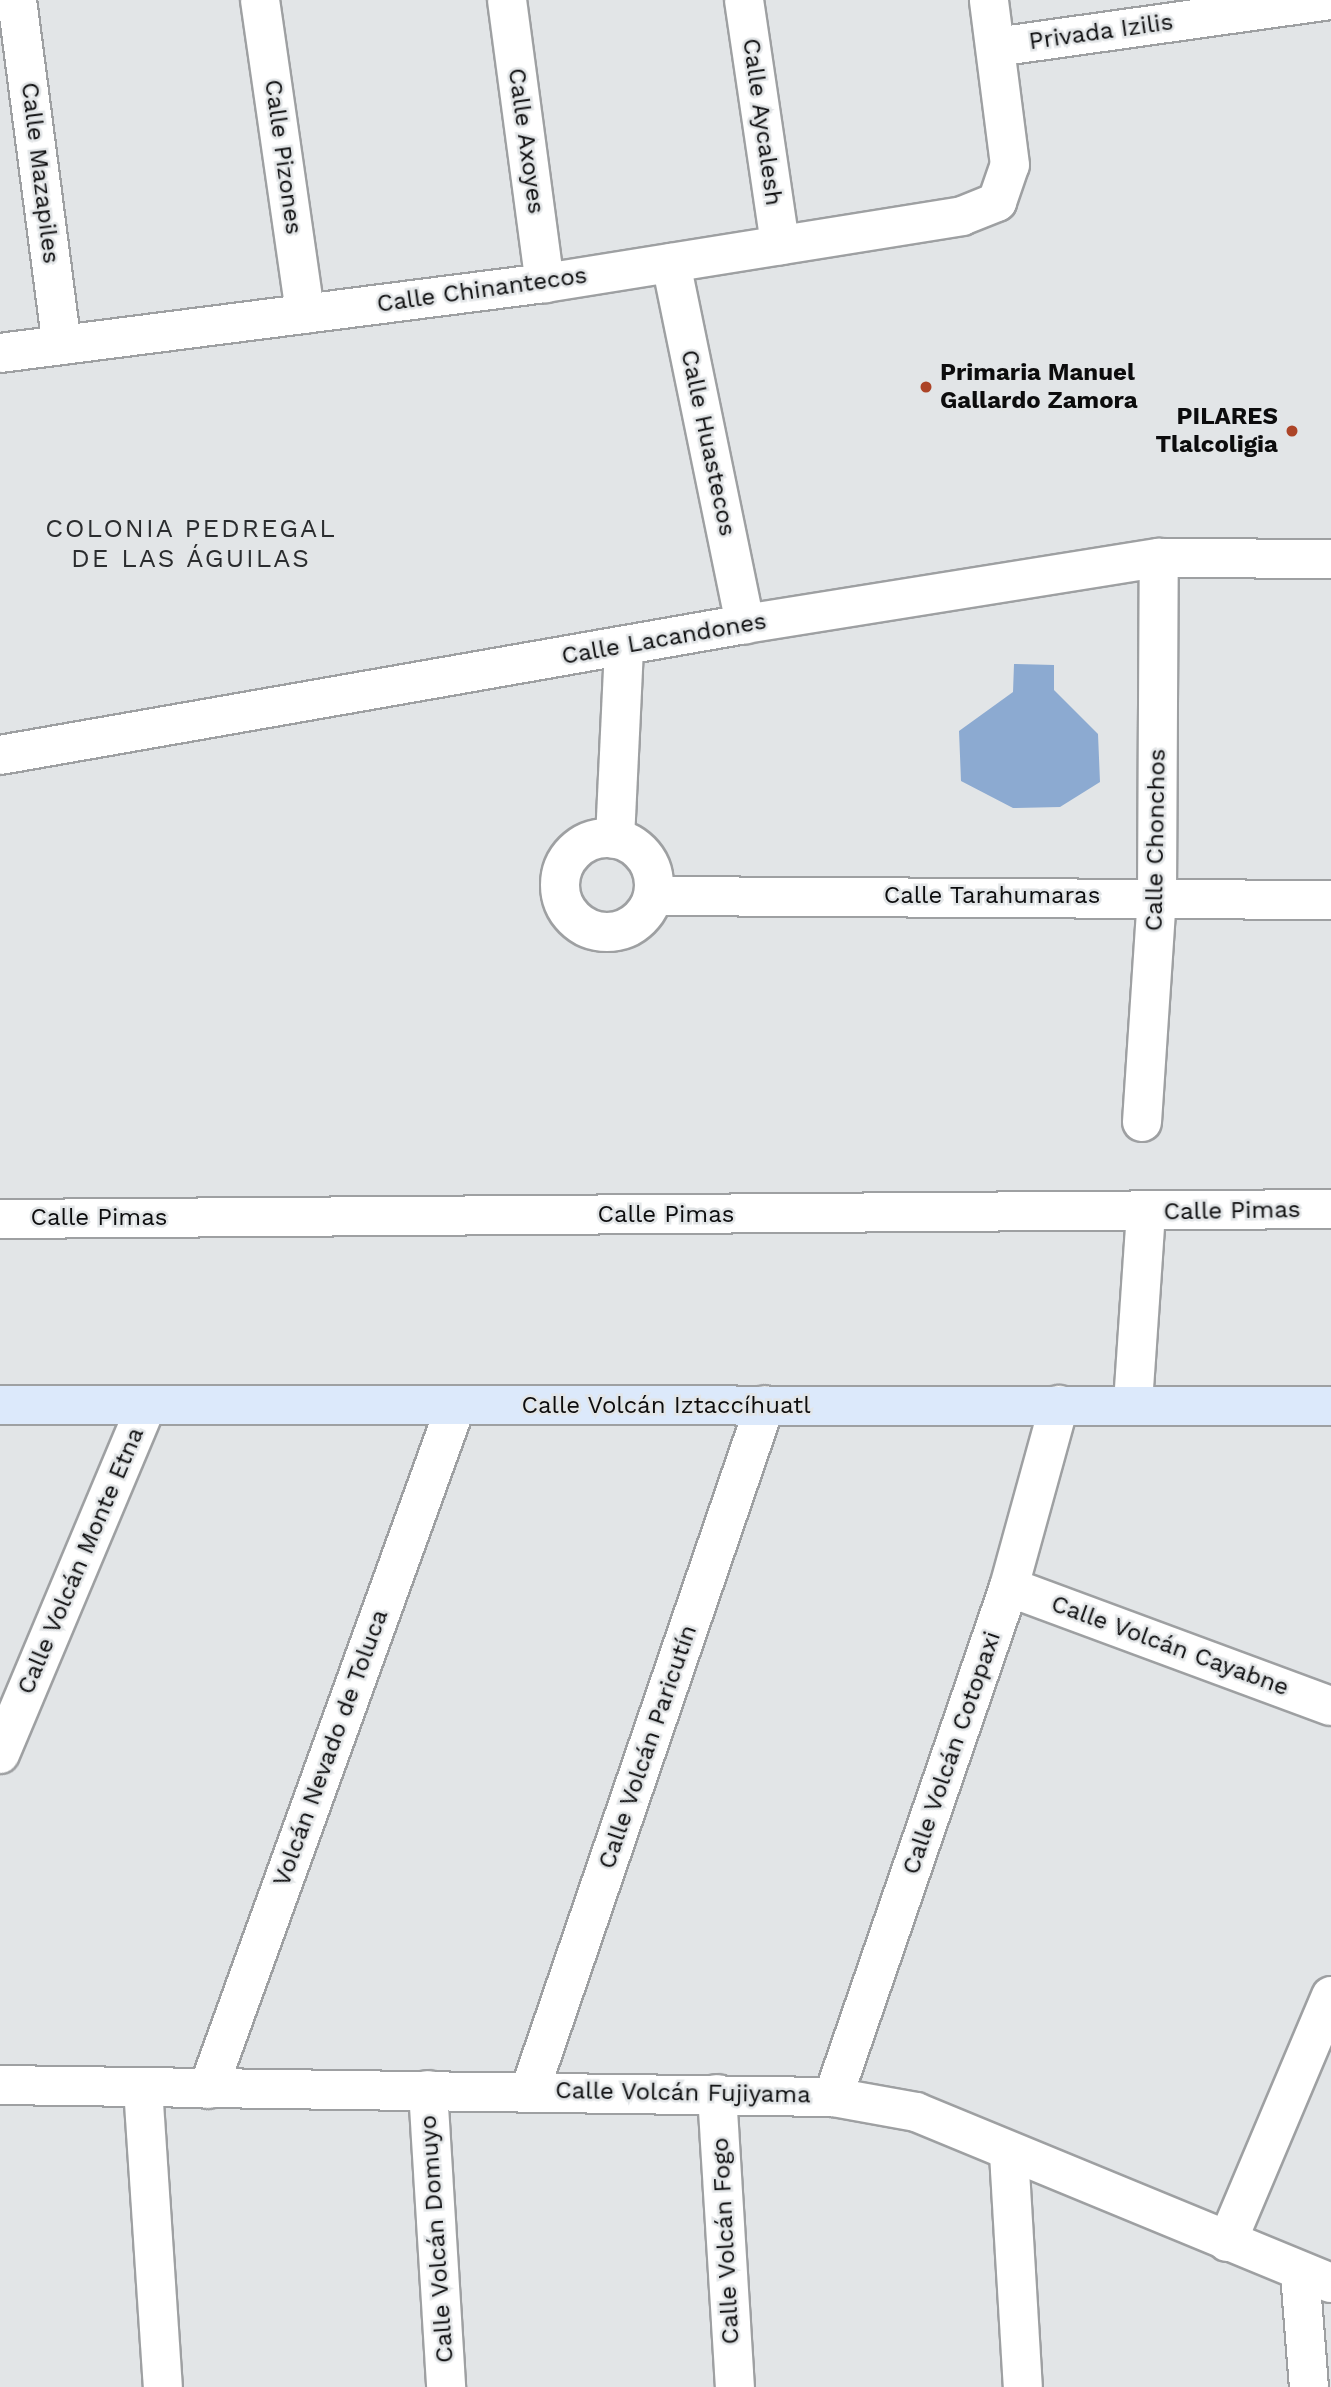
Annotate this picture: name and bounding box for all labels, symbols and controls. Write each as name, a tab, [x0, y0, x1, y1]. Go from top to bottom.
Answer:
street label: Privada Izilis	[1027, 8, 1175, 56]
street label: Calle Aycalesh	[736, 36, 788, 208]
street label: Calle Axoyes	[501, 66, 551, 216]
street label: Calle Pizones	[258, 78, 308, 236]
street label: Calle Mazapiles	[15, 81, 65, 265]
street label: Calle Chinantecos	[375, 261, 589, 319]
street label: Calle Huastecos	[674, 347, 742, 539]
place label: Primaria Manuel Gallardo Zamora	[940, 359, 1138, 415]
marker: Primaria Manuel Gallardo Zamora	[918, 379, 934, 395]
place label: PILARES Tlalcoligia	[1156, 403, 1278, 459]
marker: PILARES Tlalcoligia	[1284, 423, 1300, 439]
district label: COLONIA PEDREGAL DE LAS ÁGUILAS	[47, 513, 335, 574]
street label: Calle Lacandones	[559, 607, 769, 671]
street label: Calle Chonchos	[1140, 748, 1172, 932]
street label: Calle Tarahumaras	[883, 882, 1101, 910]
street label: Calle Pimas	[1163, 1195, 1301, 1227]
street label: Calle Pimas	[598, 1201, 734, 1229]
street label: Calle Pimas	[31, 1204, 167, 1232]
street label: Calle Volcán Iztaccíhuatl	[521, 1392, 811, 1420]
street label: Calle Volcán Monte Etna	[12, 1423, 150, 1699]
street label: Calle Volcán Cayabne	[1047, 1589, 1293, 1703]
street label: Volcán Nevado de Toluca	[267, 1605, 395, 1891]
street label: Calle Volcán Paricutín	[593, 1621, 703, 1873]
street label: Calle Volcán Cotopaxi	[897, 1627, 1007, 1879]
street label: Calle Volcán Fujiyama	[555, 2076, 811, 2110]
street label: Calle Volcán Domuyo	[414, 2114, 460, 2364]
street label: Calle Volcán Fogo	[706, 2136, 746, 2346]

